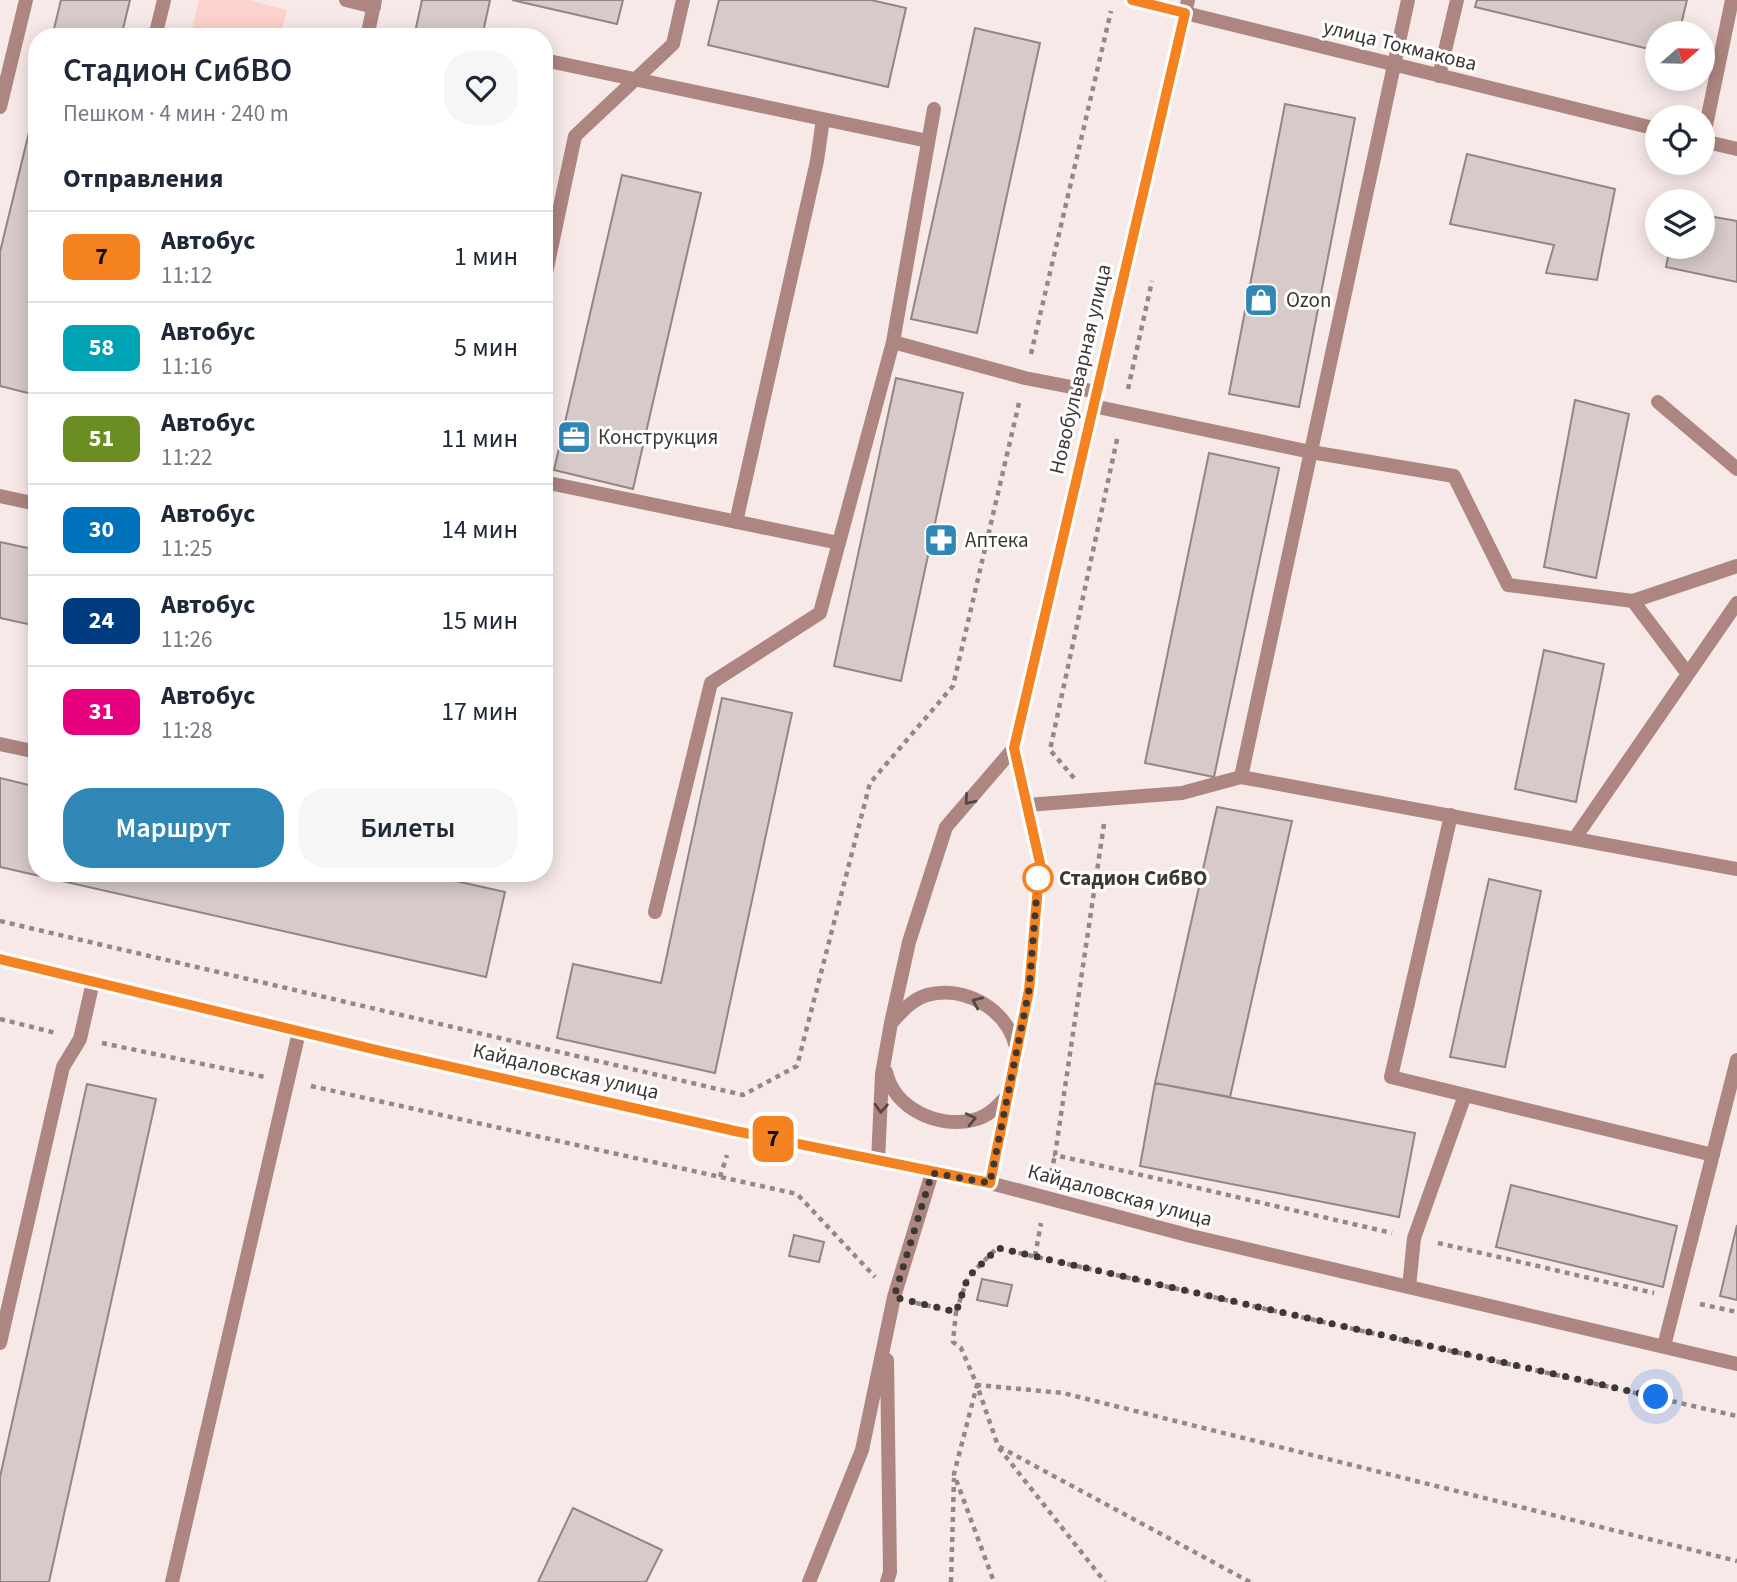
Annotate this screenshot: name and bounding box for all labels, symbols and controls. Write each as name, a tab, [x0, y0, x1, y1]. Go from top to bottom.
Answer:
street label: улица Токмакова	[1320, 11, 1480, 79]
north arrow	[1645, 21, 1715, 91]
map controls	[1645, 21, 1715, 259]
text: Стадион СибВО	[63, 47, 292, 94]
button: heart	[444, 51, 518, 125]
text: Пешком · 4 мин · 240 m	[63, 97, 289, 130]
button: locate	[1645, 105, 1715, 175]
text: Отправления	[63, 160, 223, 197]
button: layers	[1645, 189, 1715, 259]
text: Автобус	[161, 222, 255, 259]
text: 1 мин	[454, 238, 518, 275]
text: 7	[95, 239, 108, 274]
text: 11:12	[161, 259, 212, 292]
street label: Новобульварная улица	[1041, 261, 1119, 477]
shop icon: Ozon	[1242, 281, 1280, 319]
place label: Ozon	[1286, 285, 1331, 315]
text: Автобус	[161, 313, 255, 350]
text: 5 мин	[454, 329, 518, 366]
text: 58	[89, 330, 114, 365]
text: 11:16	[161, 350, 212, 383]
text: Автобус	[161, 404, 255, 441]
office icon: Конструкция	[555, 418, 593, 456]
text: 11 мин	[441, 420, 518, 457]
text: 51	[89, 421, 114, 456]
place label: Конструкция	[598, 422, 718, 452]
text: 11:22	[161, 441, 212, 474]
text: Автобус	[161, 495, 255, 532]
text: 14 мин	[441, 511, 518, 548]
text: 30	[89, 512, 114, 547]
pharmacy icon: Аптека	[922, 521, 960, 559]
place label: Аптека	[965, 525, 1029, 555]
text: 11:25	[161, 532, 212, 565]
text: Автобус	[161, 586, 255, 623]
text: 15 мин	[441, 602, 518, 639]
text: 24	[89, 603, 114, 638]
text: 11:26	[161, 623, 212, 656]
text: Автобус	[161, 677, 255, 714]
text: 17 мин	[441, 693, 518, 730]
text: 31	[89, 694, 114, 729]
text: 11:28	[161, 714, 212, 747]
button: Маршрут	[63, 788, 284, 868]
button: Билеты	[298, 788, 518, 868]
one-way arrow	[965, 791, 977, 804]
marker: Стадион СибВО	[1023, 863, 1053, 893]
place label: Стадион СибВО	[1059, 863, 1207, 893]
one-way arrow	[971, 996, 984, 1010]
street label: Кайдаловская улица	[470, 1035, 662, 1107]
one-way arrow	[873, 1103, 888, 1114]
one-way arrow	[965, 1113, 977, 1127]
line badge: 7	[750, 1116, 796, 1162]
text: 7	[767, 1121, 779, 1156]
street label: Кайдаловская улица	[1024, 1156, 1216, 1234]
your location	[1638, 1379, 1673, 1414]

